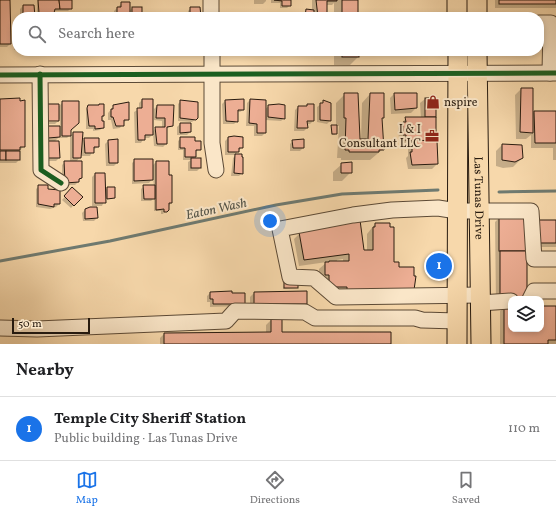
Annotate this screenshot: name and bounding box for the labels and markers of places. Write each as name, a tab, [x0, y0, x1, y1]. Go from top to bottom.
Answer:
shop icon: nspire	[425, 94, 441, 110]
place label: nspire	[444, 95, 478, 111]
place label: I & I Consultant LLC	[339, 122, 421, 152]
office icon: I & I Consultant LLC	[424, 128, 440, 144]
pin: 1	[426, 251, 452, 281]

